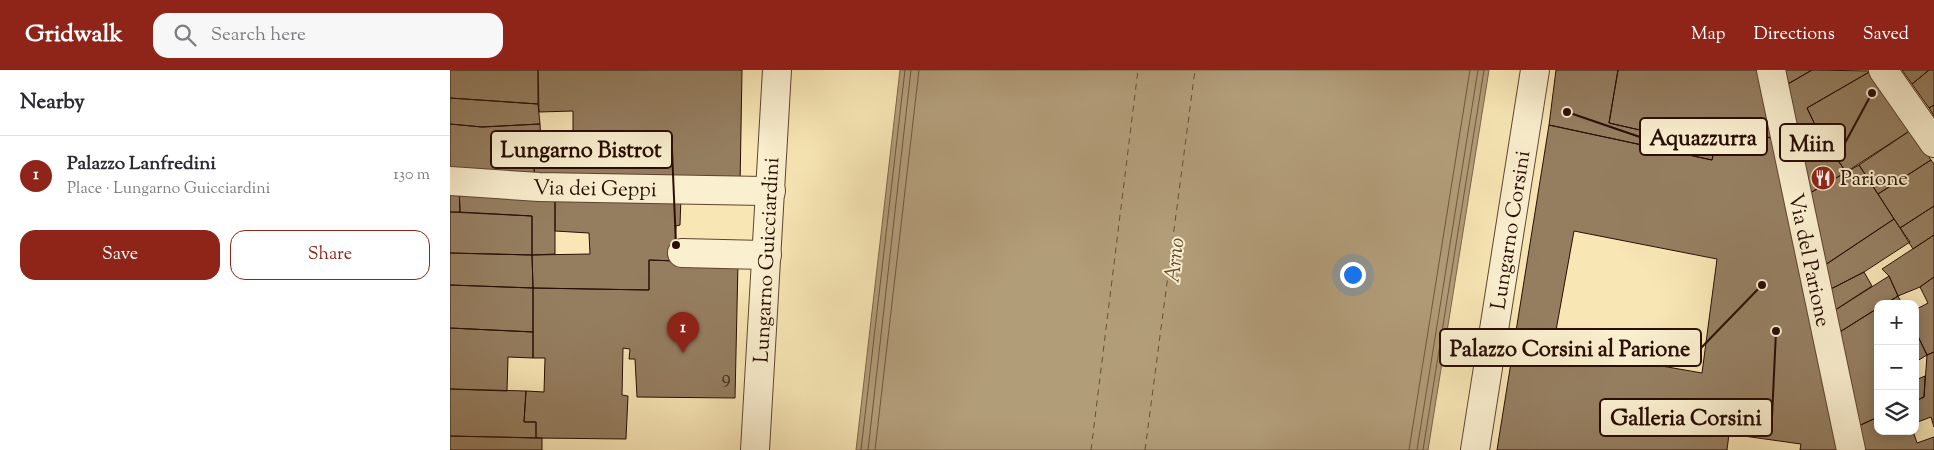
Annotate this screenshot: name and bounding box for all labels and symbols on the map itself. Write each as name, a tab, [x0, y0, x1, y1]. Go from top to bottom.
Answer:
callout: Aquazzurra	[1640, 118, 1767, 155]
text: Aquazzurra	[1649, 124, 1758, 156]
callout: Miin	[1780, 124, 1845, 161]
text: Miin	[1789, 130, 1835, 162]
callout: Lungarno Bistrot	[491, 131, 672, 168]
text: Lungarno Bistrot	[500, 136, 662, 168]
street label: Lungarno Corsini	[1485, 148, 1539, 312]
street label: Lungarno Guicciardini	[748, 156, 788, 364]
restaurant icon: Parione	[1810, 165, 1836, 191]
place label: Parione	[1840, 165, 1908, 195]
street label: Via dei Geppi	[533, 174, 657, 206]
street label: Via del Parione	[1779, 191, 1837, 330]
water label: Arno	[1157, 236, 1195, 285]
your location	[1340, 262, 1366, 288]
pin: 1	[667, 312, 699, 353]
callout: Palazzo Corsini al Parione	[1440, 329, 1701, 366]
text: Palazzo Corsini al Parione	[1450, 335, 1690, 367]
house number: 9	[721, 365, 731, 392]
callout: Galleria Corsini	[1600, 399, 1772, 436]
text: Galleria Corsini	[1610, 404, 1762, 436]

